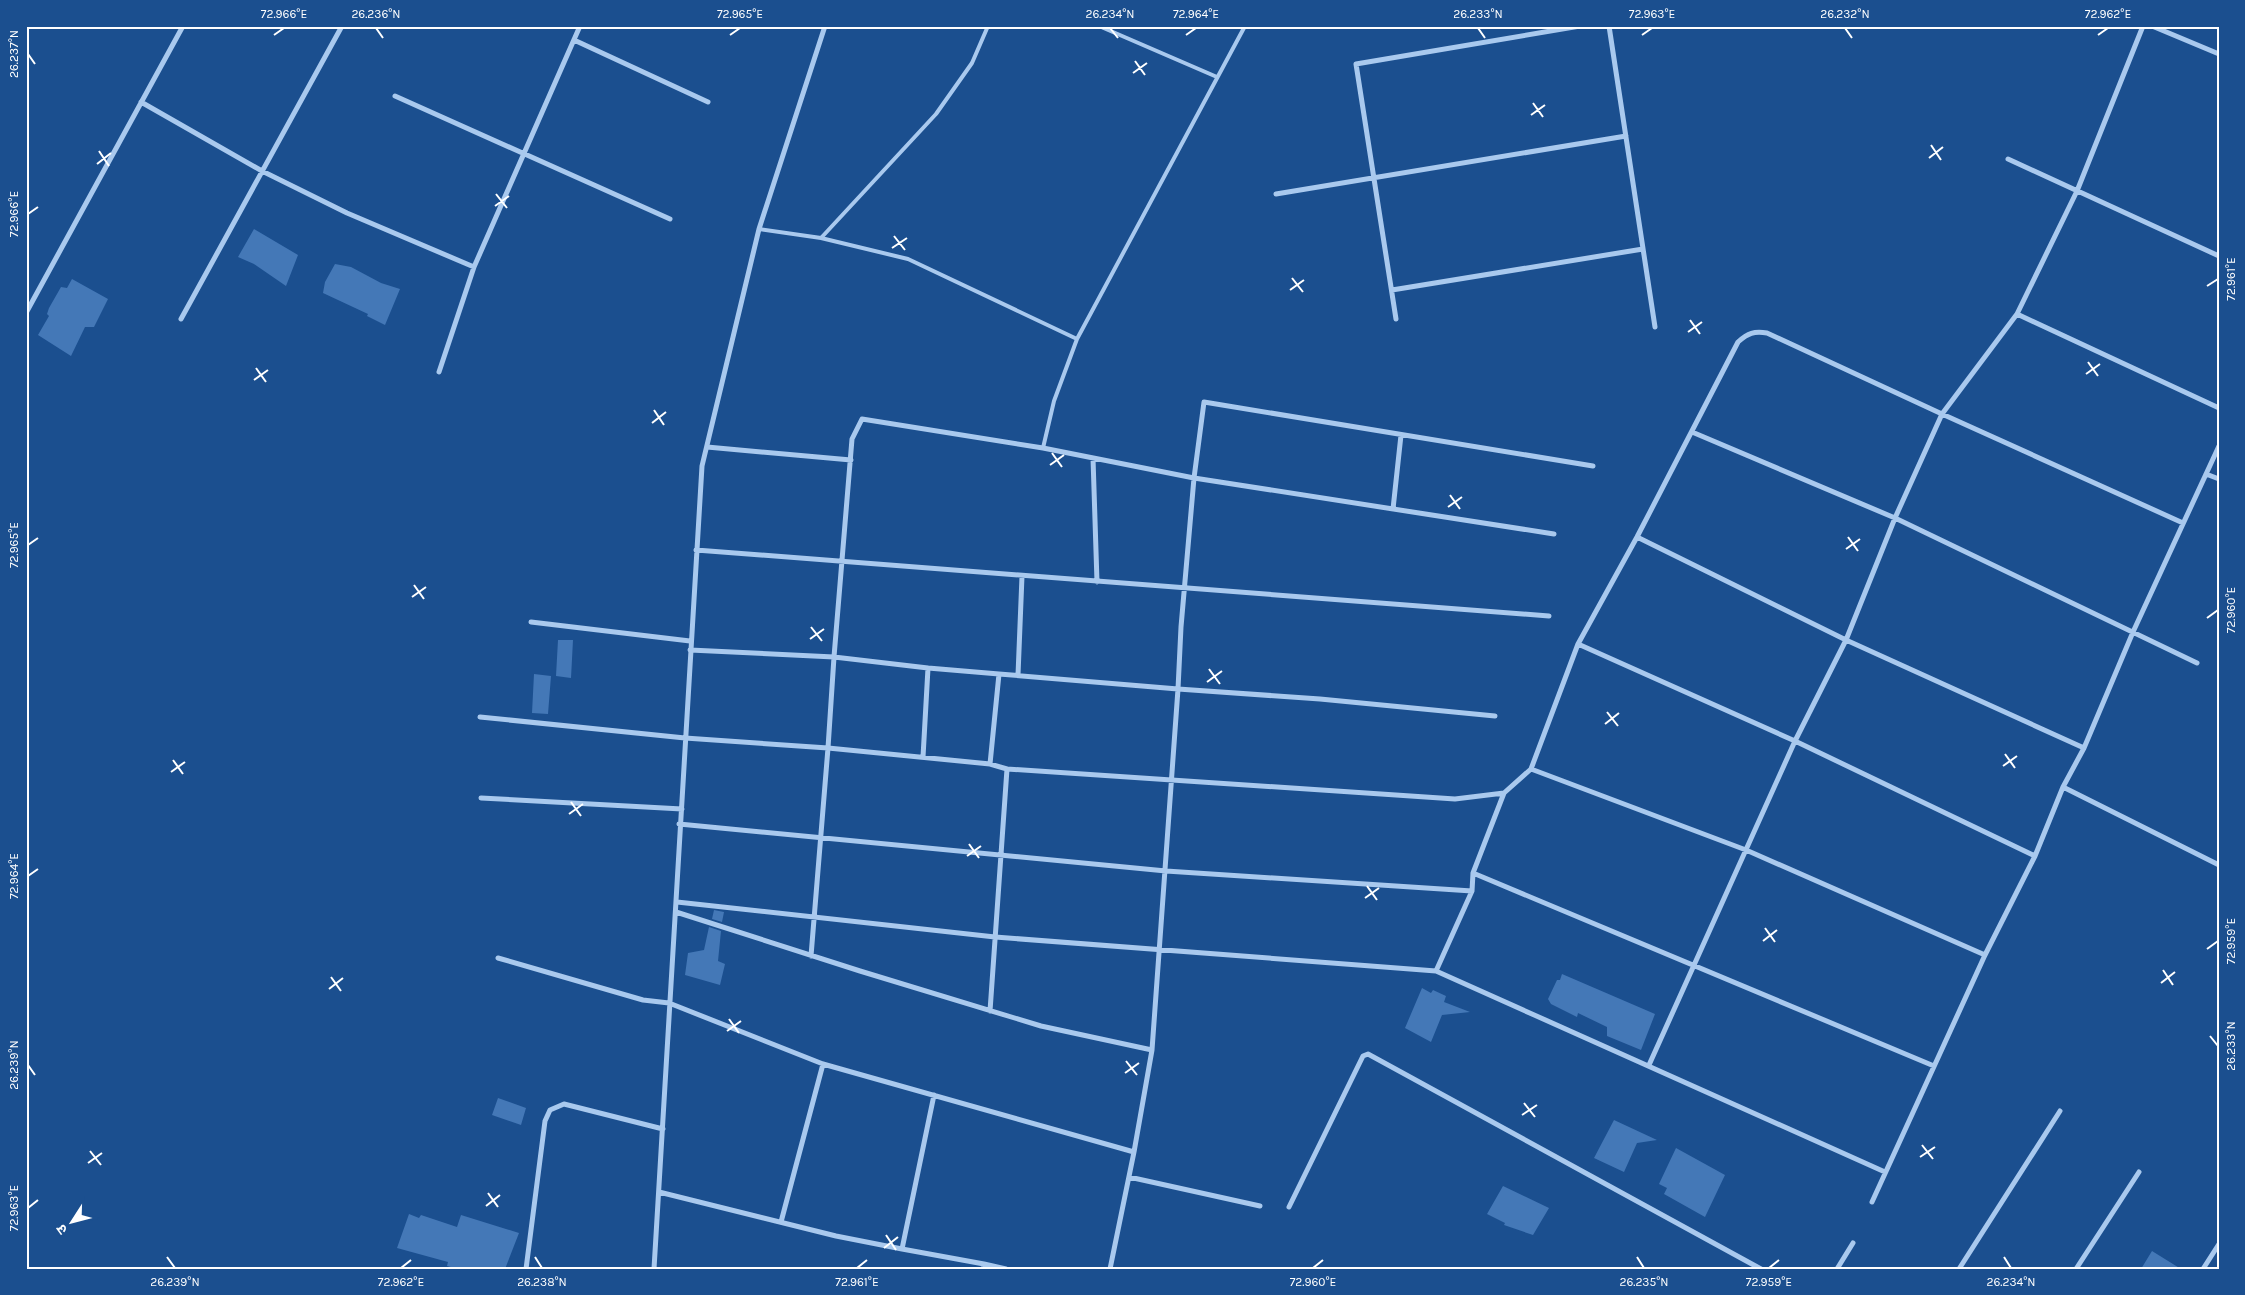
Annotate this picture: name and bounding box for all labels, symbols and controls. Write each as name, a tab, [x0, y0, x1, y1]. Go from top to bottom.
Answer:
text: 72.966°E	[261, 7, 307, 21]
text: 26.236°N	[351, 7, 401, 21]
text: 72.965°E	[717, 7, 763, 21]
text: 26.234°N	[1085, 7, 1135, 21]
text: 72.964°E	[1173, 7, 1219, 21]
text: 26.233°N	[1453, 7, 1503, 21]
text: 72.963°E	[1629, 7, 1675, 21]
text: 26.232°N	[1820, 7, 1870, 21]
text: 72.962°E	[2085, 7, 2131, 21]
text: 26.237°N	[7, 30, 21, 78]
text: 72.966°E	[7, 191, 21, 237]
text: 72.961°E	[2224, 257, 2238, 301]
text: 72.965°E	[7, 522, 21, 568]
text: 72.960°E	[2224, 587, 2238, 633]
text: 72.964°E	[7, 853, 21, 899]
text: 72.959°E	[2224, 918, 2238, 964]
text: 26.233°N	[2224, 1021, 2238, 1071]
text: 26.239°N	[7, 1040, 21, 1090]
text: 72.963°E	[7, 1185, 21, 1231]
north arrow	[48, 1198, 98, 1248]
text: उ	[52, 1220, 71, 1238]
text: 26.239°N	[150, 1275, 200, 1289]
text: 72.962°E	[378, 1275, 424, 1289]
text: 26.238°N	[517, 1275, 567, 1289]
text: 72.961°E	[835, 1275, 879, 1289]
text: 72.960°E	[1290, 1275, 1336, 1289]
text: 26.235°N	[1619, 1275, 1669, 1289]
text: 72.959°E	[1746, 1275, 1792, 1289]
text: 26.234°N	[1986, 1275, 2036, 1289]

